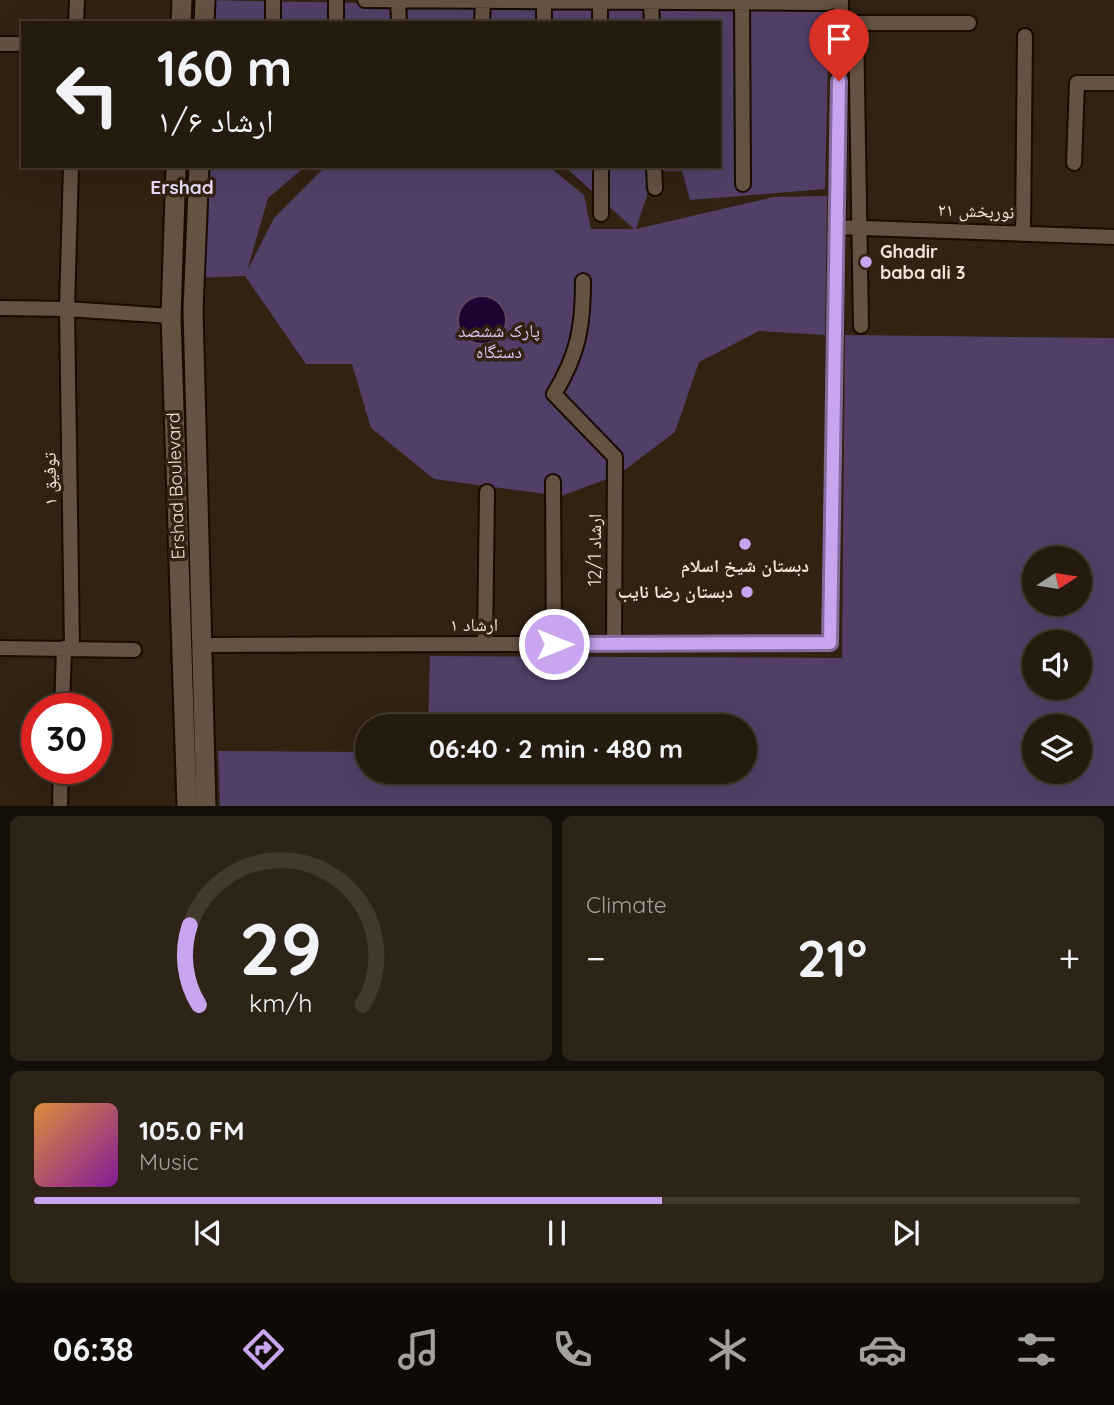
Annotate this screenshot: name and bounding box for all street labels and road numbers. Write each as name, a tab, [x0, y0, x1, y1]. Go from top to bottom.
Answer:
street label: نوربخش ۲۱	[937, 198, 1015, 223]
street label: Ershad Boulevard	[161, 412, 190, 560]
street label: توفیق ۱	[38, 452, 61, 506]
street label: ارشاد 12/1	[583, 514, 606, 586]
street label: ارشاد ۱	[450, 613, 498, 636]

